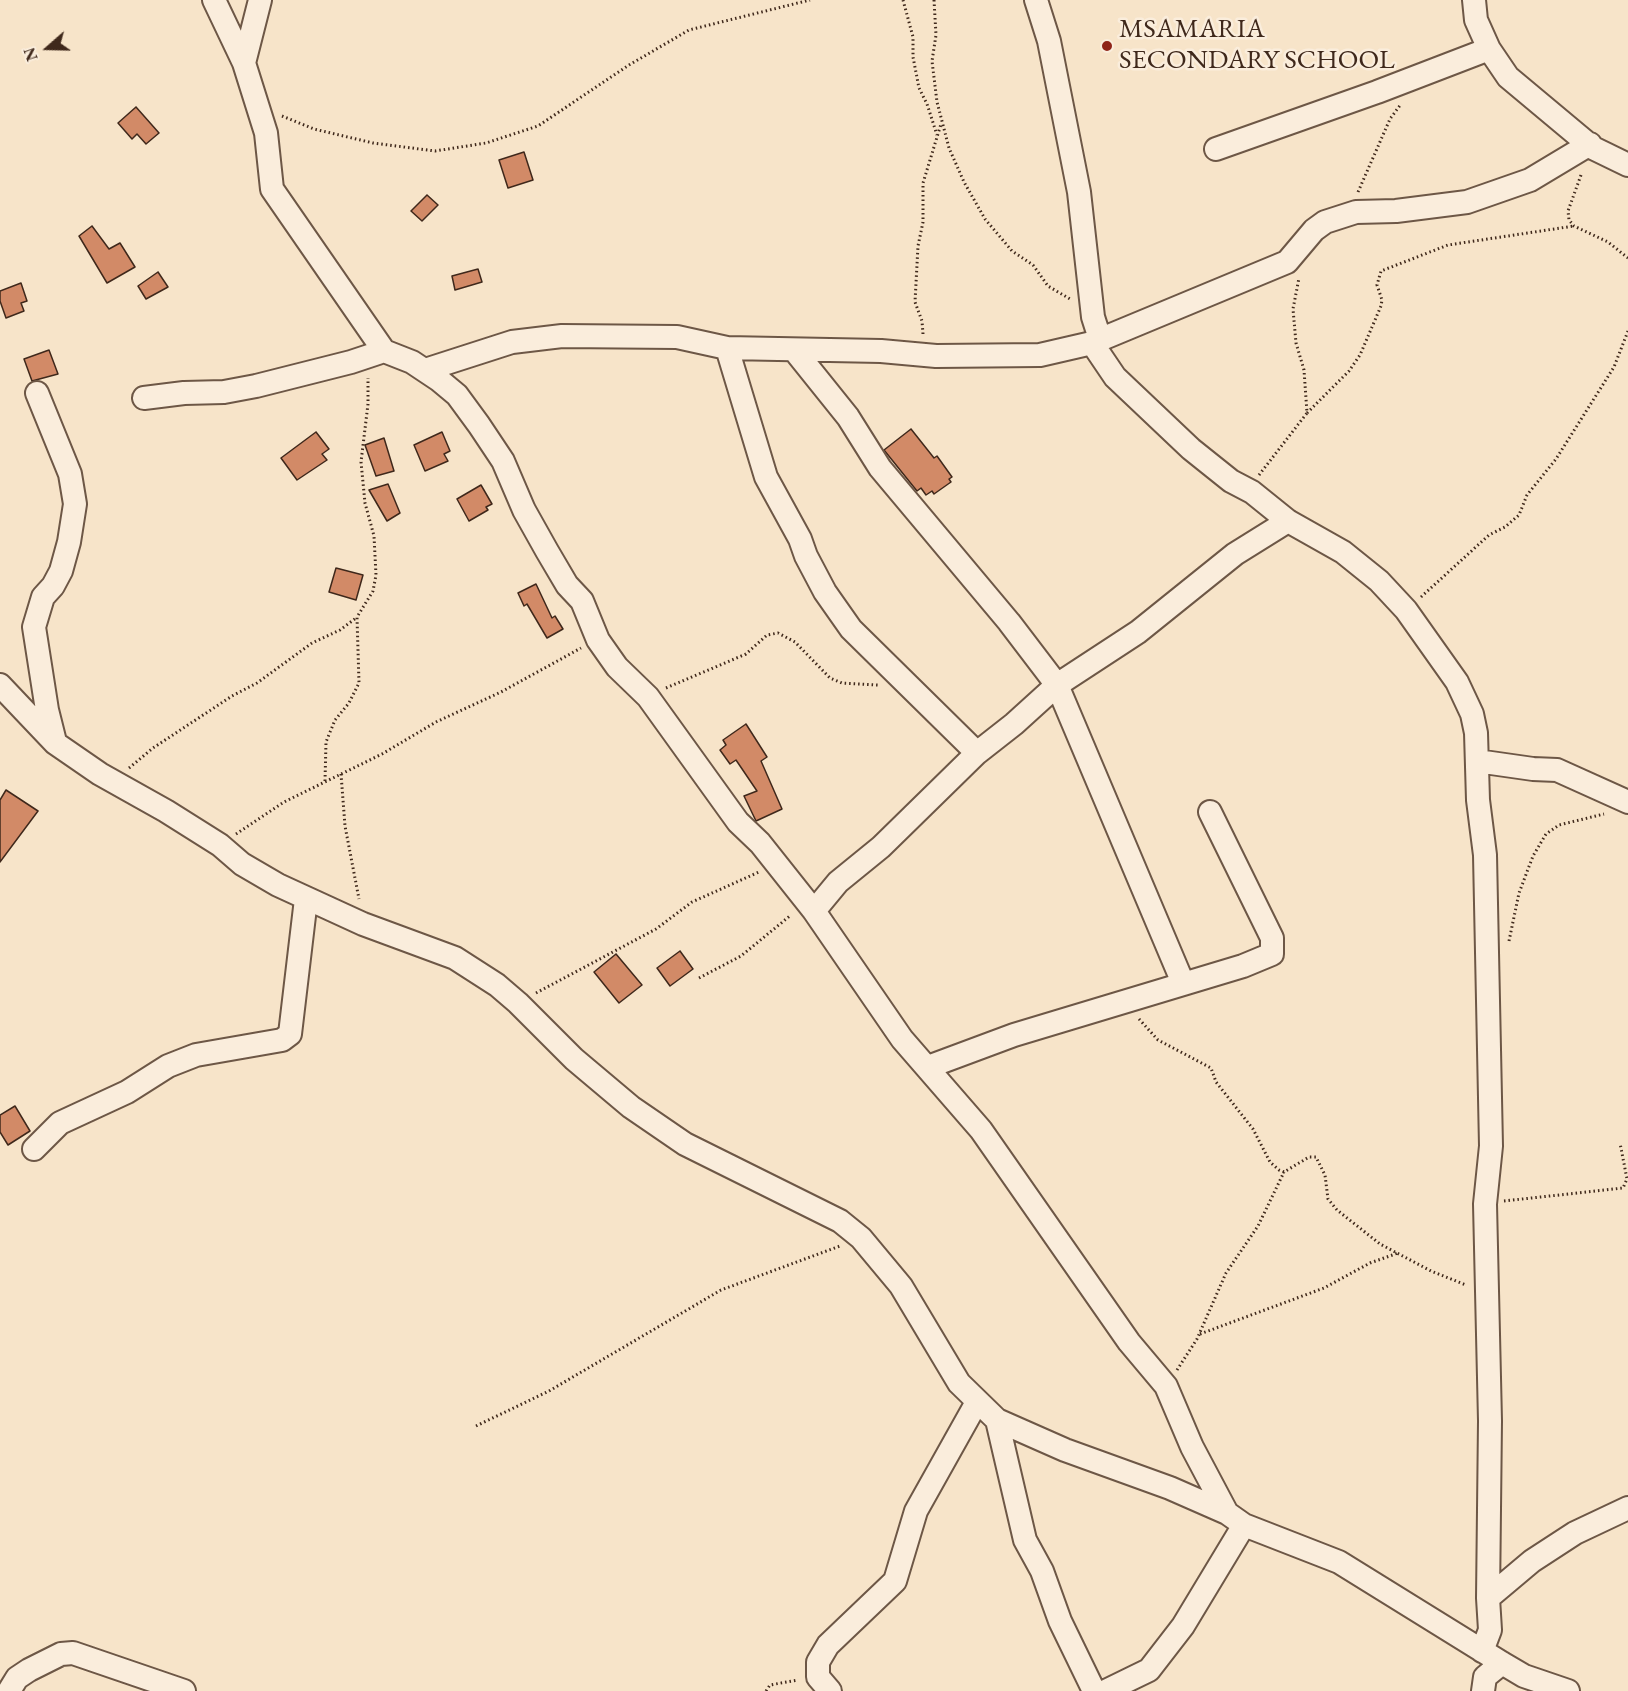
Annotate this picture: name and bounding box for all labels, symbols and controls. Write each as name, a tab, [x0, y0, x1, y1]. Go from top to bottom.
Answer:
place label: MSAMARIA SECONDARY SCHOOL	[1119, 14, 1395, 77]
north arrow	[18, 18, 78, 78]
marker: MSAMARIA SECONDARY SCHOOL	[1100, 39, 1114, 53]
text: N	[19, 45, 43, 64]

